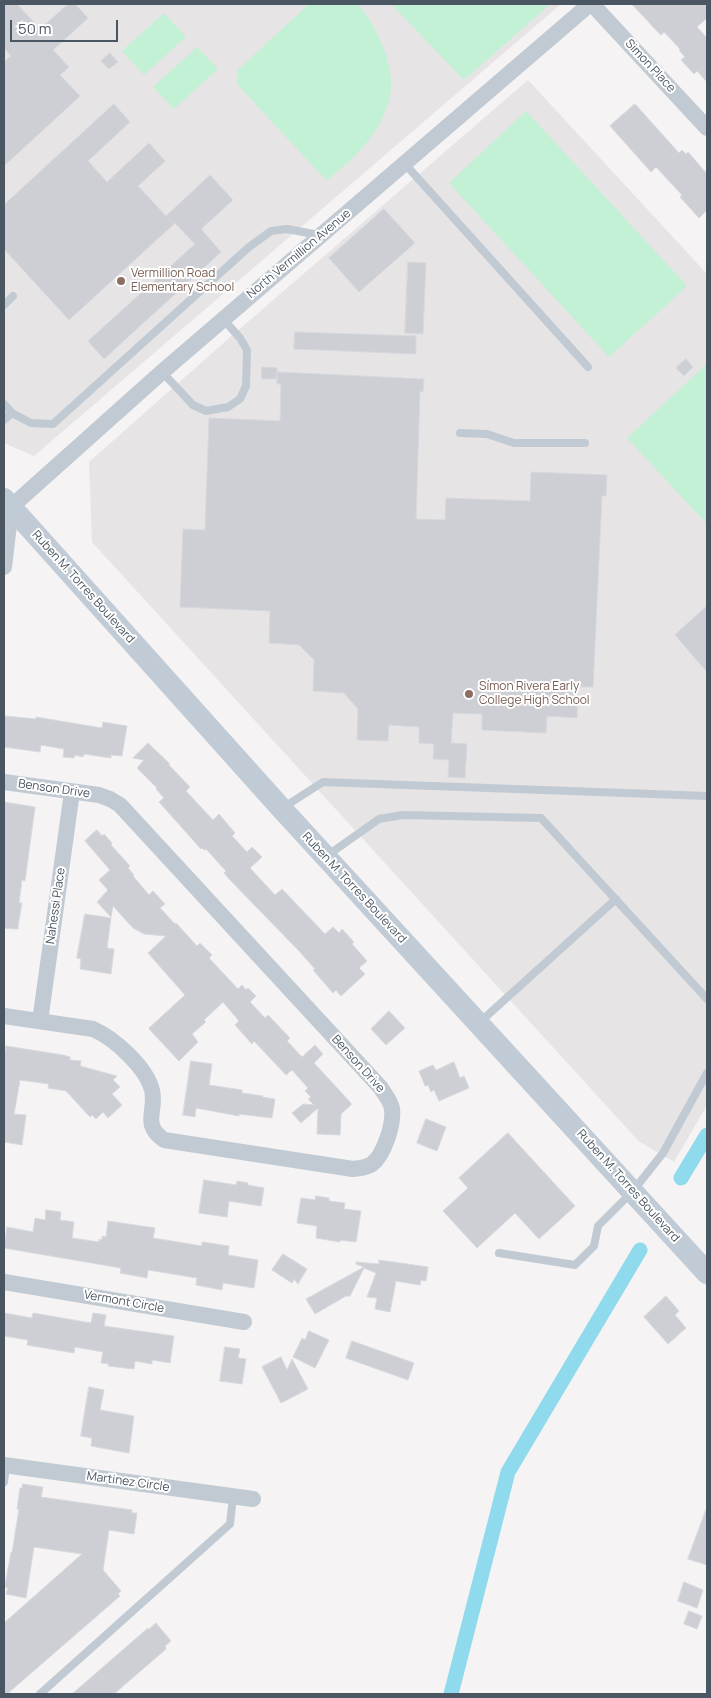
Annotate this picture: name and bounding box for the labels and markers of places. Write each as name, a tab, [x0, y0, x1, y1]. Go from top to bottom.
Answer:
place label: Vermillion Road Elementary School	[131, 267, 234, 295]
marker: Vermillion Road Elementary School	[115, 275, 127, 287]
place label: Símon Rivera Early College High School	[479, 680, 590, 708]
marker: Símon Rivera Early College High School	[463, 688, 475, 700]

